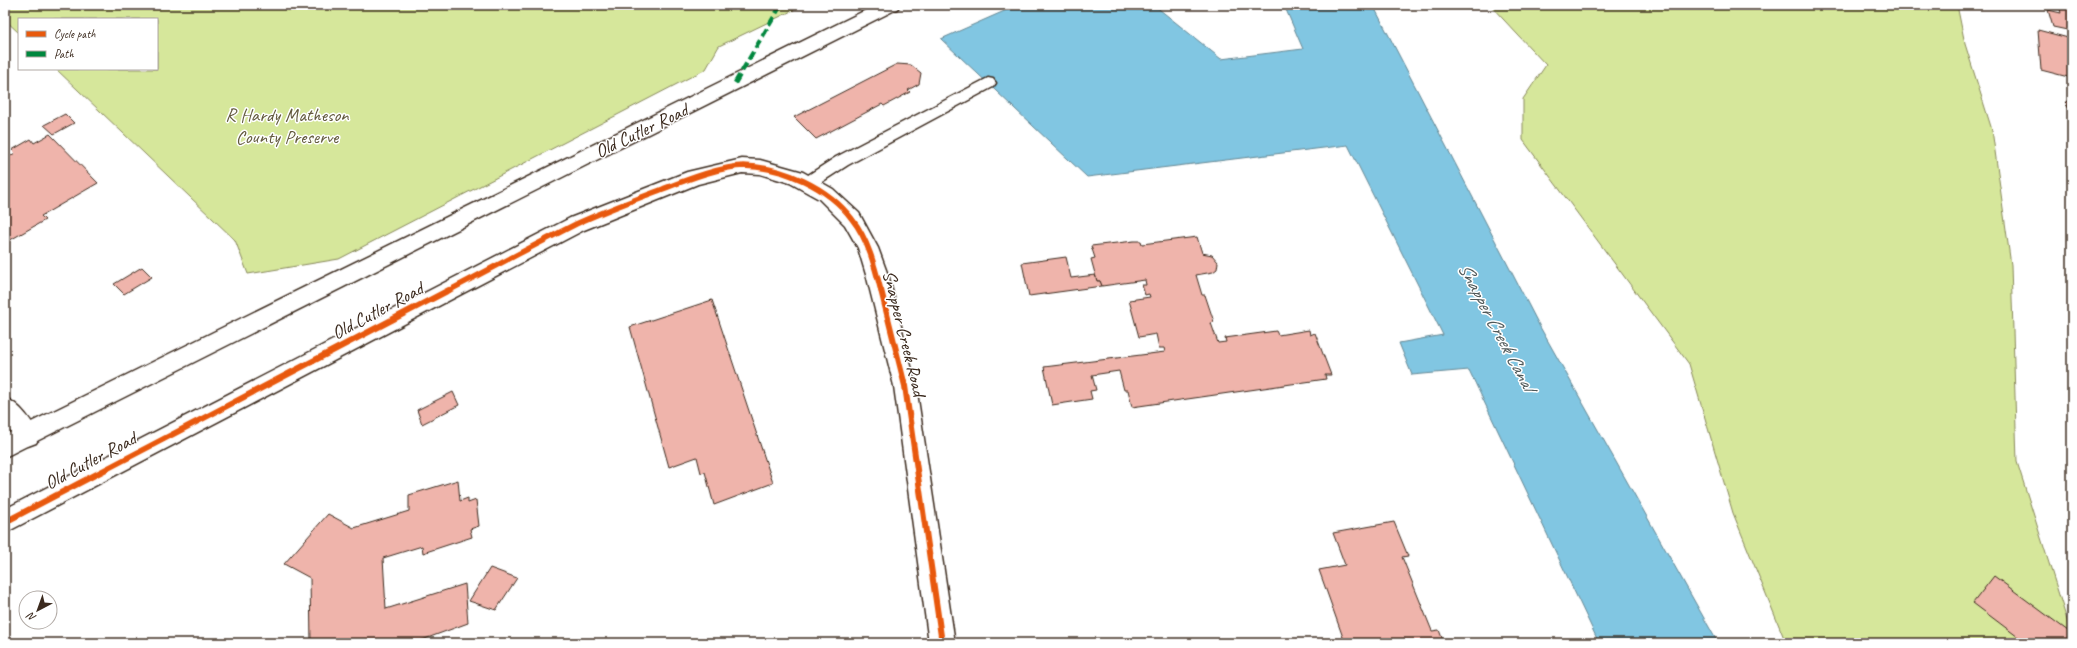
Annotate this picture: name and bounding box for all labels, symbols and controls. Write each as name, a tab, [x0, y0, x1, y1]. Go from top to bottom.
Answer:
legend	[18, 18, 158, 70]
text: Cycle path	[54, 26, 96, 42]
text: Path	[54, 46, 74, 62]
street label: Old Cutler Road	[591, 97, 694, 164]
park label: R Hardy Matheson County Preserve	[225, 103, 349, 149]
water label: Snapper Creek Canal	[1452, 258, 1544, 400]
street label: Snapper Creek Road	[877, 268, 932, 402]
street label: Old Cutler Road	[327, 276, 430, 345]
street label: Old Cutler Road	[40, 426, 143, 495]
north arrow	[18, 590, 58, 630]
text: N	[23, 609, 39, 625]

